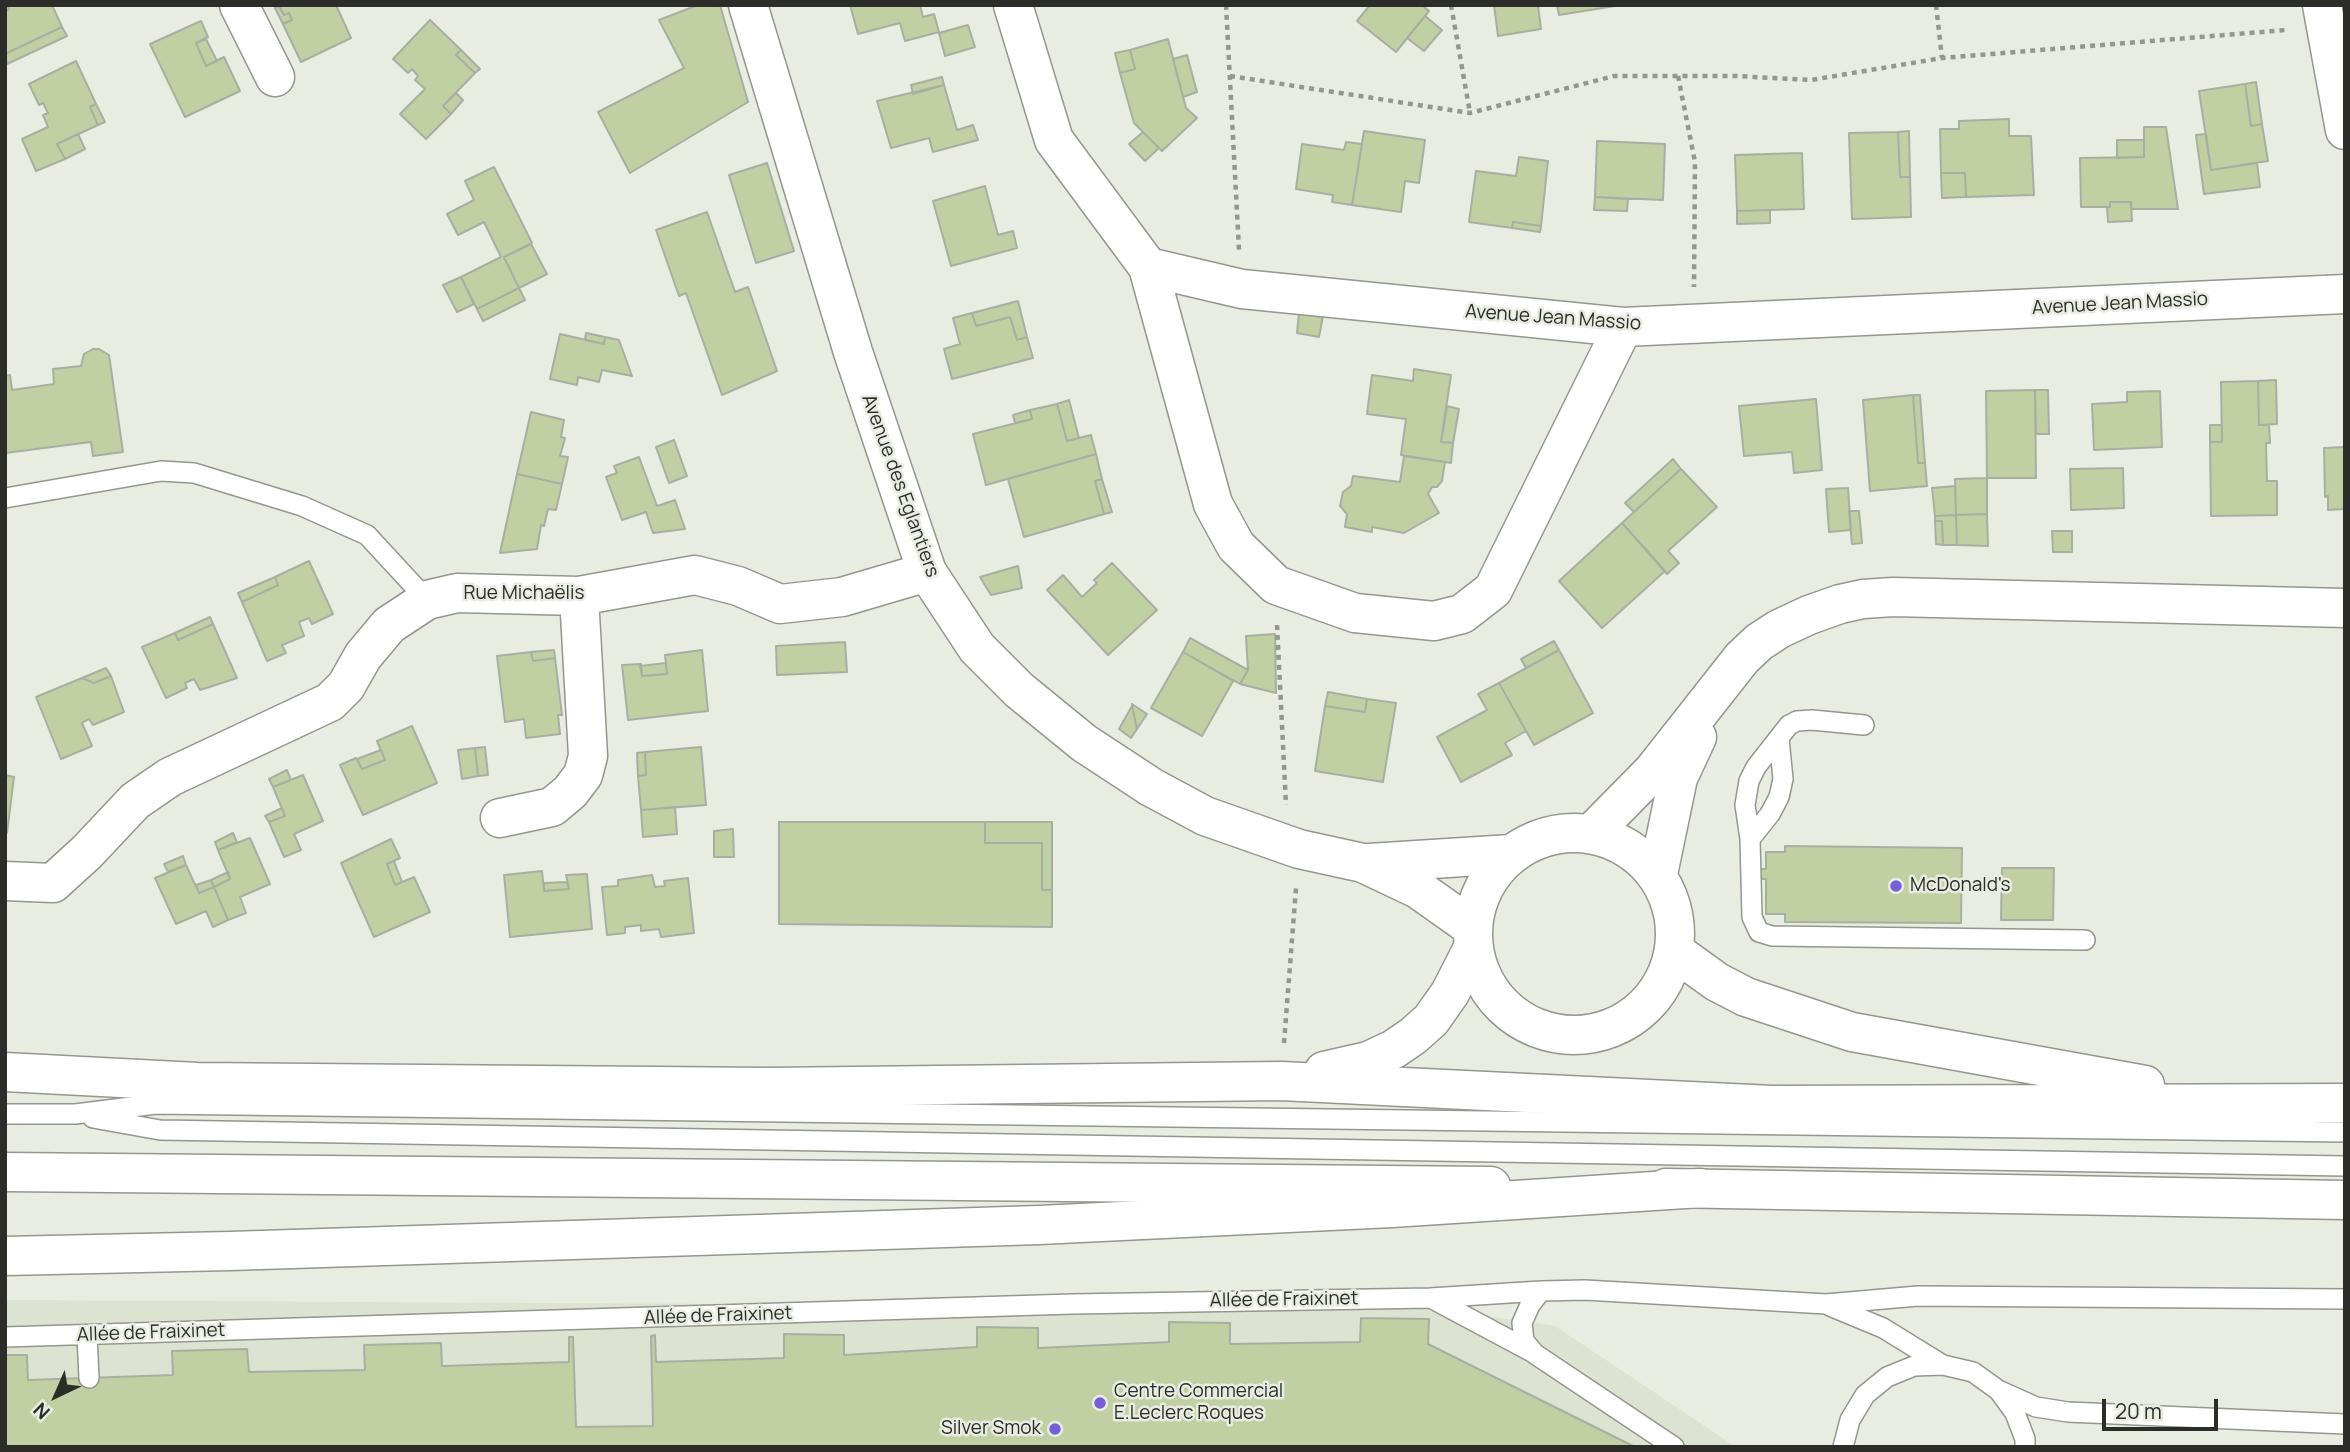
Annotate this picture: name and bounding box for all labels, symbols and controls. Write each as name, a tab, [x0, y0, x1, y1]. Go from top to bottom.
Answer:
street label: Avenue Jean Massio	[2031, 288, 2209, 320]
street label: Avenue Jean Massio	[1464, 300, 1642, 336]
street label: Avenue des Eglantiers	[856, 391, 944, 581]
street label: Rue Michaëlis	[464, 583, 584, 605]
place label: McDonald's	[1910, 875, 2011, 897]
marker: McDonald's	[1888, 878, 1904, 894]
street label: Allée de Fraixinet	[1210, 1287, 1358, 1313]
street label: Allée de Fraixinet	[643, 1302, 793, 1330]
street label: Allée de Fraixinet	[76, 1319, 226, 1347]
north arrow	[21, 1361, 91, 1431]
place label: Centre Commercial E.Leclerc Roques	[1114, 1381, 1283, 1425]
scale bar	[2105, 1386, 2220, 1430]
marker: Centre Commercial E.Leclerc Roques	[1092, 1395, 1108, 1411]
text: N	[27, 1397, 55, 1425]
text: 20 m	[2115, 1397, 2162, 1425]
place label: Silver Smok	[941, 1418, 1041, 1440]
marker: Silver Smok	[1047, 1421, 1063, 1437]

